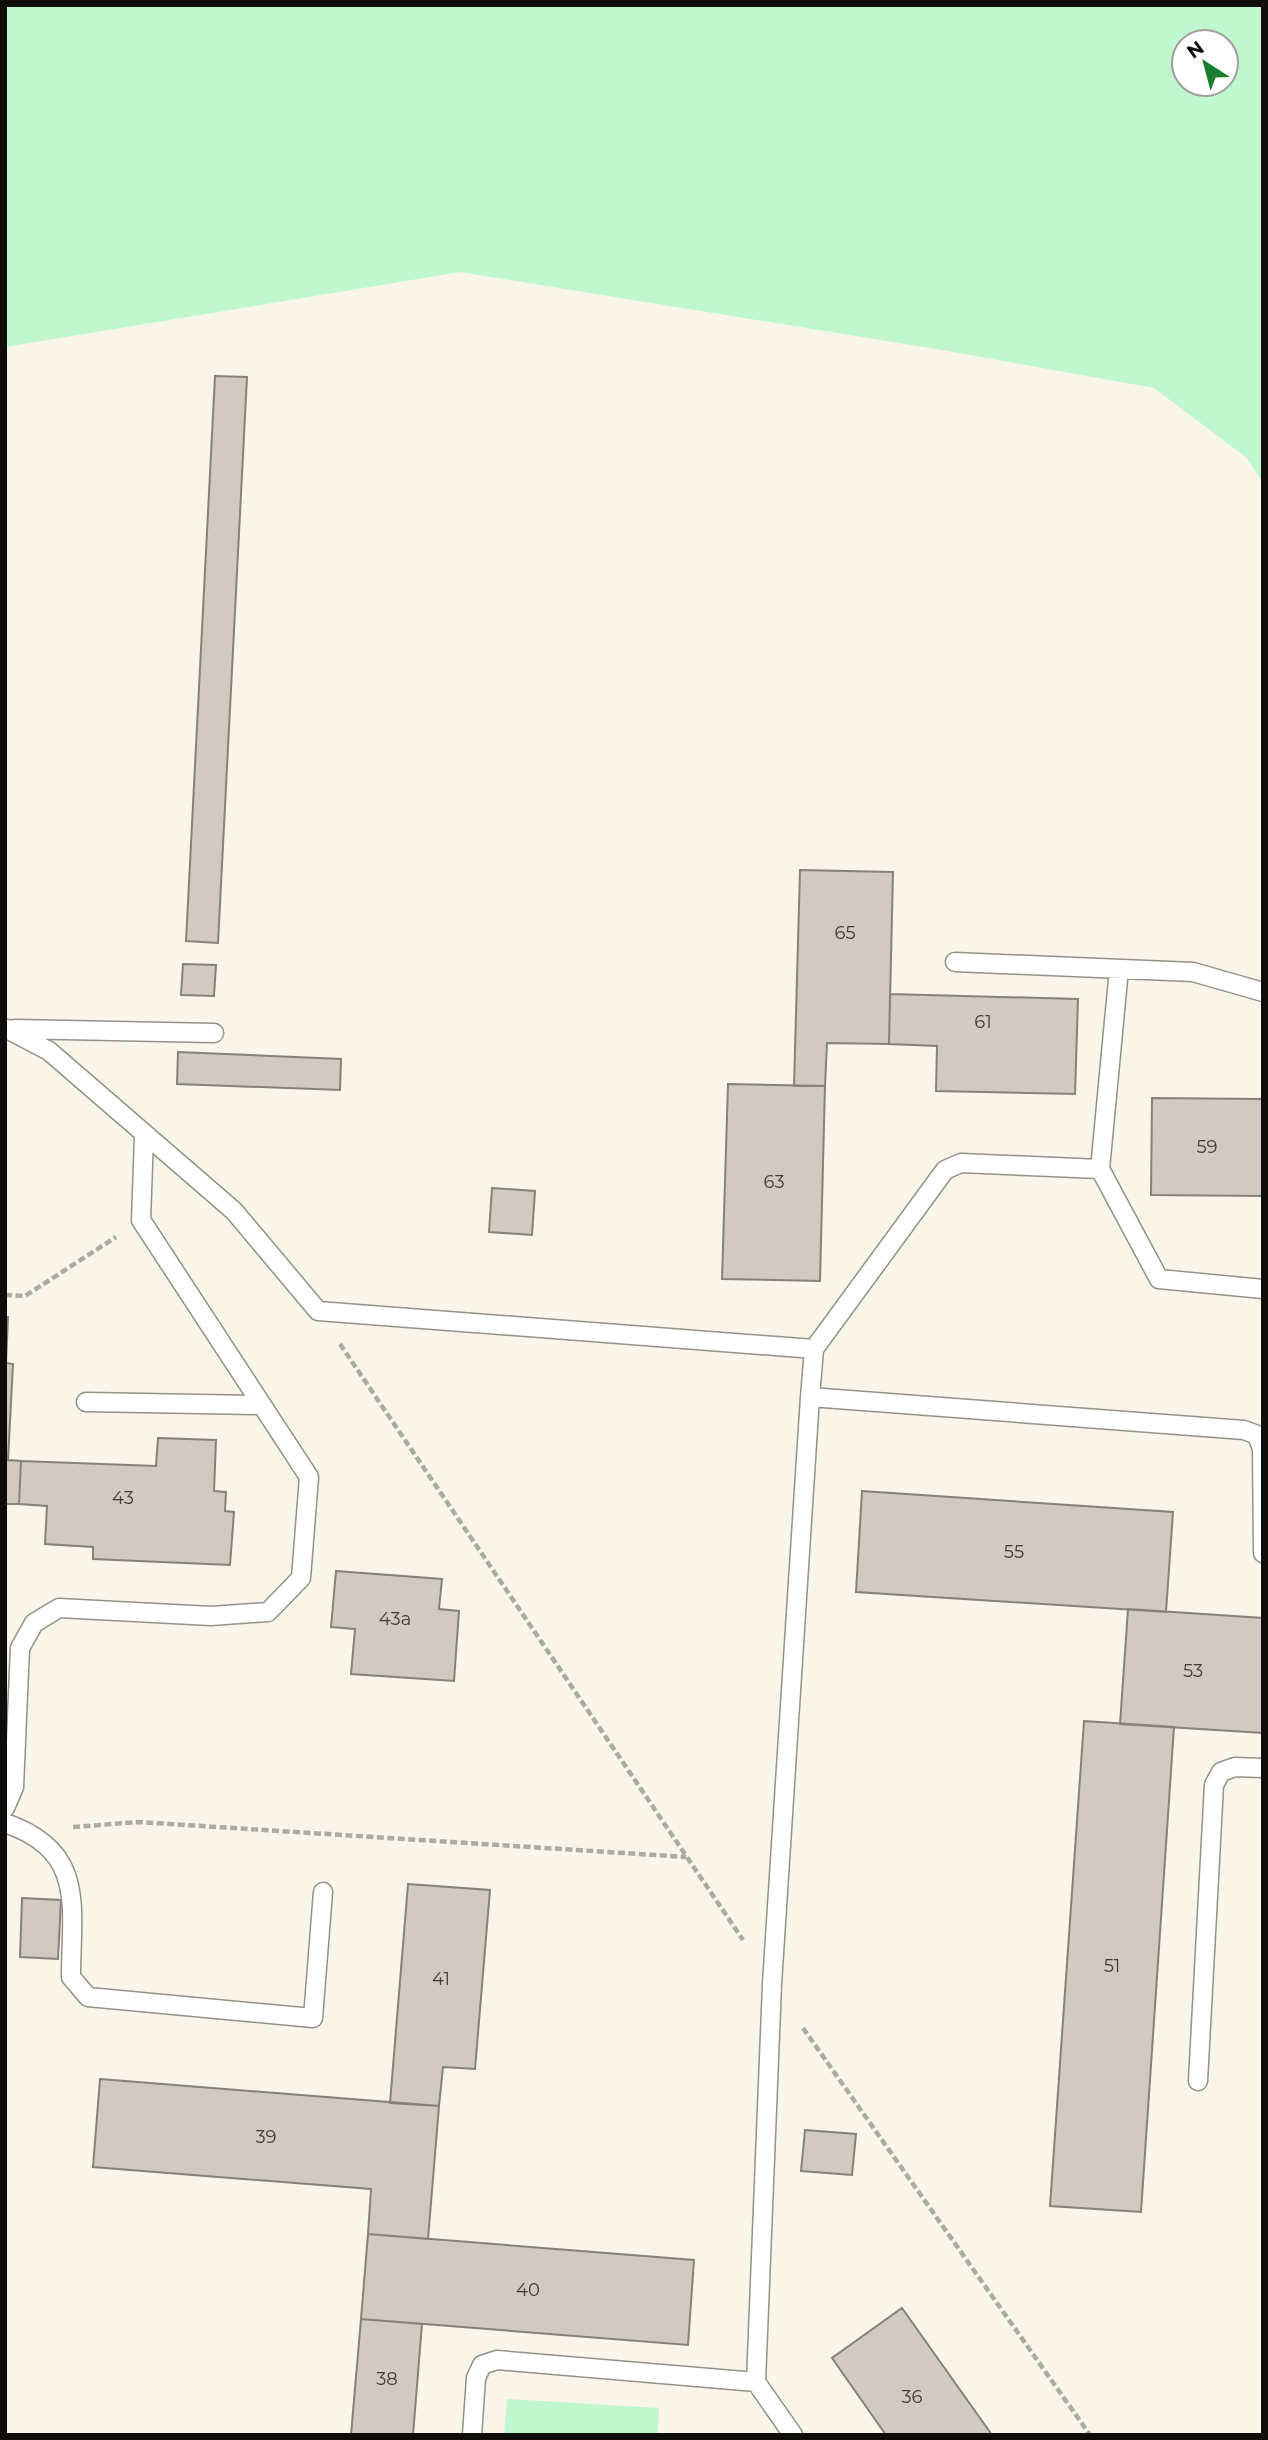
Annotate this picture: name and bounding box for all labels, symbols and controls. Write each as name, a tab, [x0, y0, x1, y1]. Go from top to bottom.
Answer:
north arrow	[1170, 28, 1240, 98]
text: N	[1182, 36, 1208, 63]
house number: 65	[834, 922, 856, 944]
house number: 61	[974, 1011, 992, 1033]
house number: 59	[1196, 1136, 1218, 1158]
house number: 63	[763, 1171, 785, 1193]
house number: 43	[112, 1487, 134, 1509]
house number: 55	[1004, 1541, 1024, 1563]
house number: 43а	[379, 1608, 411, 1630]
house number: 53	[1183, 1660, 1203, 1682]
house number: 51	[1104, 1955, 1120, 1977]
house number: 41	[432, 1968, 450, 1990]
house number: 39	[255, 2126, 277, 2148]
house number: 40	[516, 2279, 540, 2301]
house number: 38	[376, 2368, 398, 2390]
house number: 36	[901, 2386, 923, 2408]

